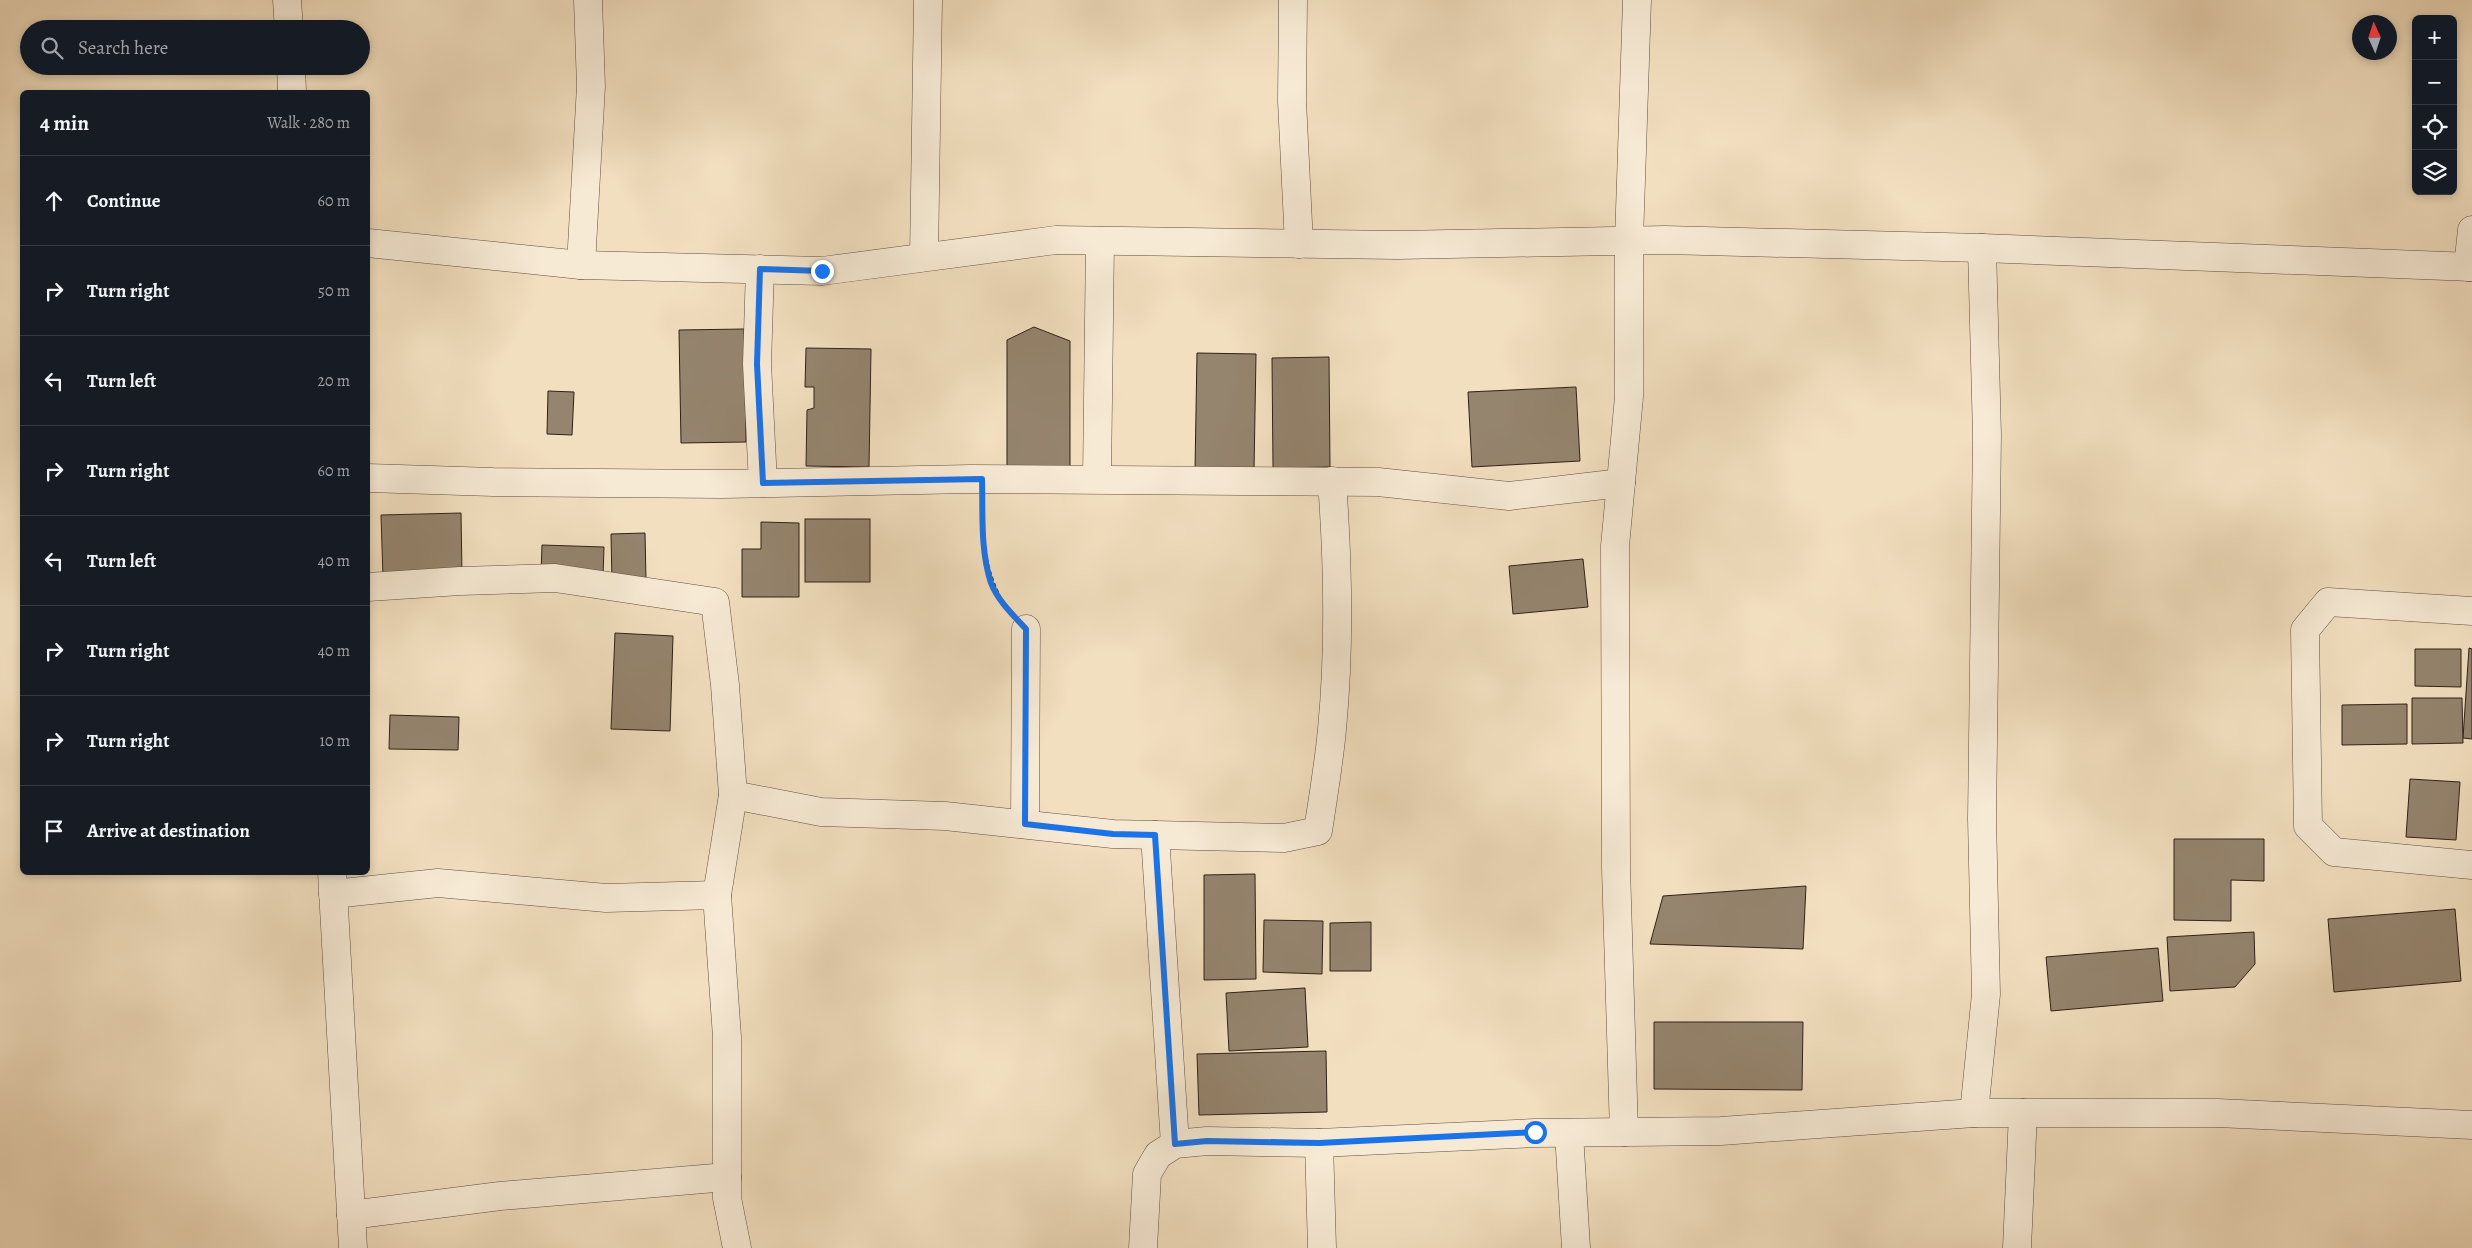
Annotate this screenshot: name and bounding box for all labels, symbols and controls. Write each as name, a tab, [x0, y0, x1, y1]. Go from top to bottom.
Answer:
north arrow	[2352, 15, 2397, 60]
map controls	[2412, 15, 2457, 195]
button: +	[2412, 15, 2457, 60]
search box	[20, 20, 370, 75]
icon: search	[38, 34, 66, 62]
text: Search here	[78, 35, 168, 61]
button: −	[2412, 60, 2457, 105]
button: locate	[2412, 105, 2457, 150]
text: 4 min	[40, 109, 89, 137]
text: Walk · 280 m	[267, 112, 350, 134]
button: layers	[2412, 150, 2457, 195]
icon: ahead	[40, 187, 68, 215]
text: Continue	[87, 188, 161, 214]
text: 60 m	[318, 190, 350, 212]
route end	[811, 260, 834, 283]
icon: right	[40, 277, 68, 305]
text: Turn right	[87, 278, 169, 304]
text: 50 m	[318, 280, 350, 302]
icon: left	[40, 367, 68, 395]
text: Turn left	[87, 368, 156, 394]
text: 20 m	[317, 370, 350, 392]
icon: right	[40, 457, 68, 485]
text: Turn right	[87, 458, 169, 484]
text: 60 m	[318, 460, 350, 482]
icon: left	[40, 547, 68, 575]
text: Turn left	[87, 548, 156, 574]
text: 40 m	[318, 550, 350, 572]
icon: right	[40, 637, 68, 665]
text: Turn right	[87, 638, 169, 664]
text: 40 m	[318, 640, 350, 662]
icon: right	[40, 727, 68, 755]
text: Turn right	[87, 728, 169, 754]
text: 10 m	[320, 730, 350, 752]
icon: arrive	[40, 817, 68, 845]
text: Arrive at destination	[87, 818, 250, 844]
route start	[1524, 1121, 1547, 1144]

